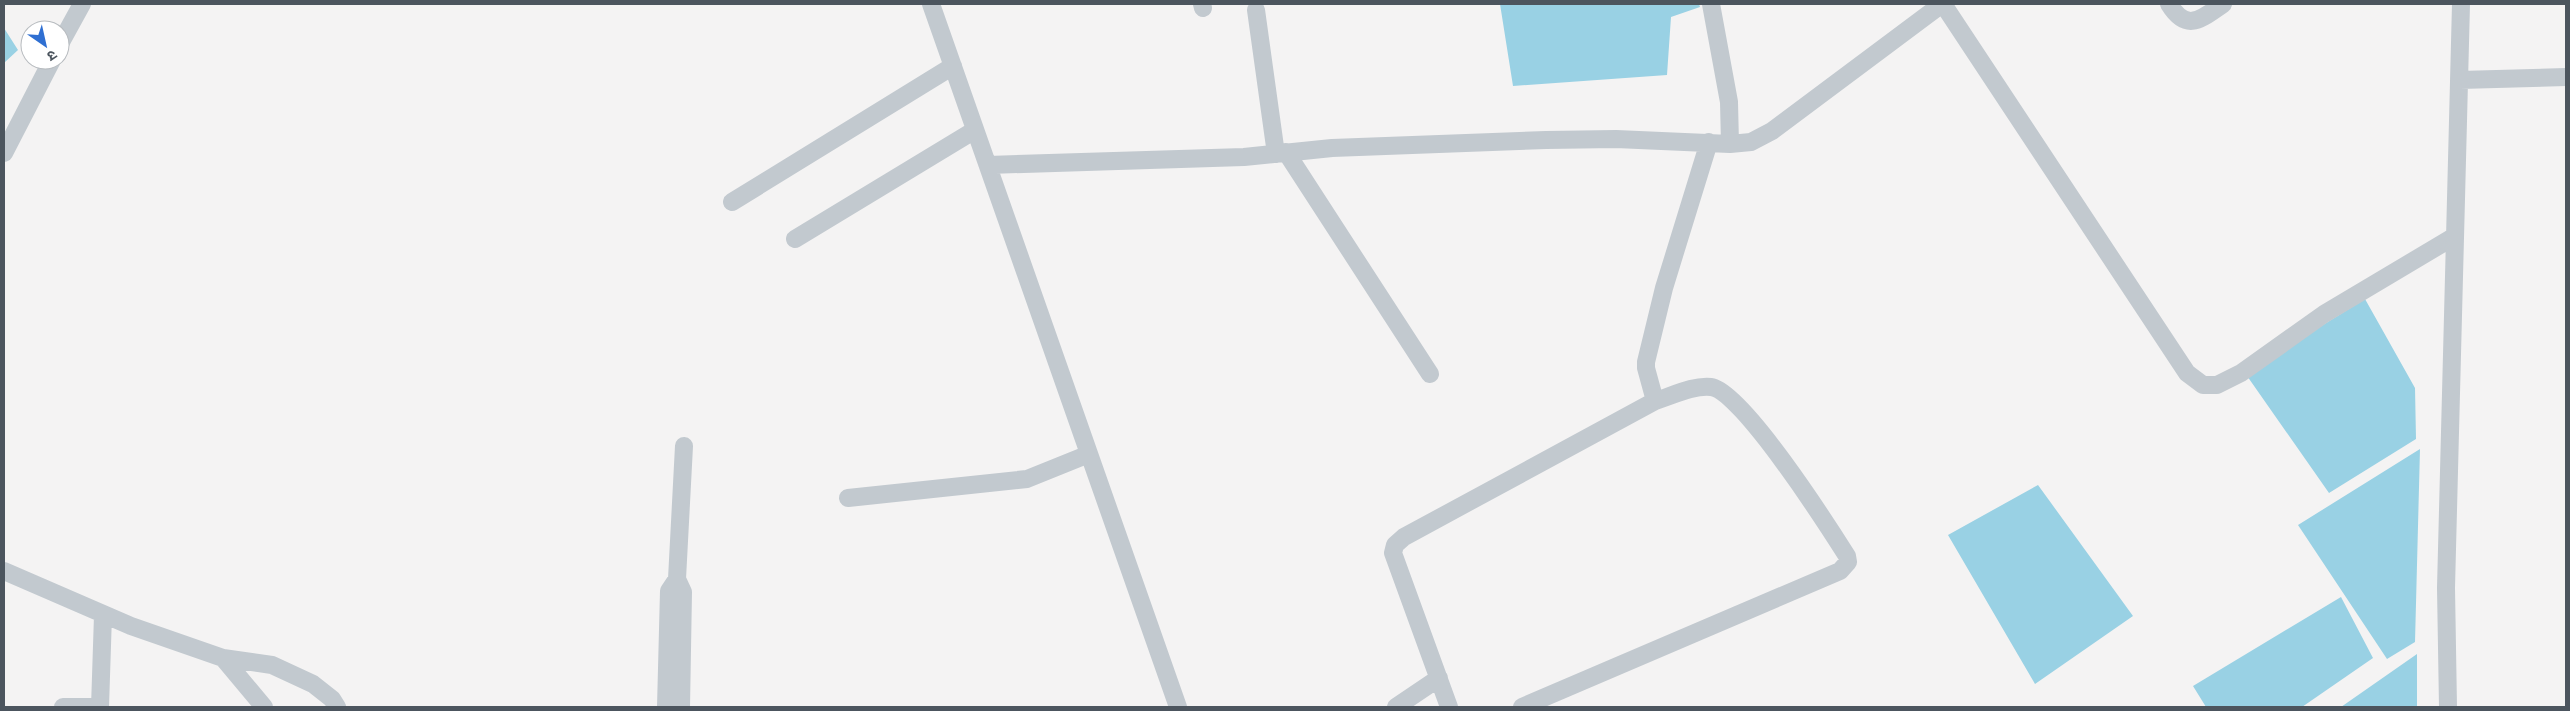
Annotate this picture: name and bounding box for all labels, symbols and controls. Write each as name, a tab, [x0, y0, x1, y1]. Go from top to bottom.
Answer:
north arrow	[20, 20, 70, 70]
text: उ	[43, 46, 61, 67]

